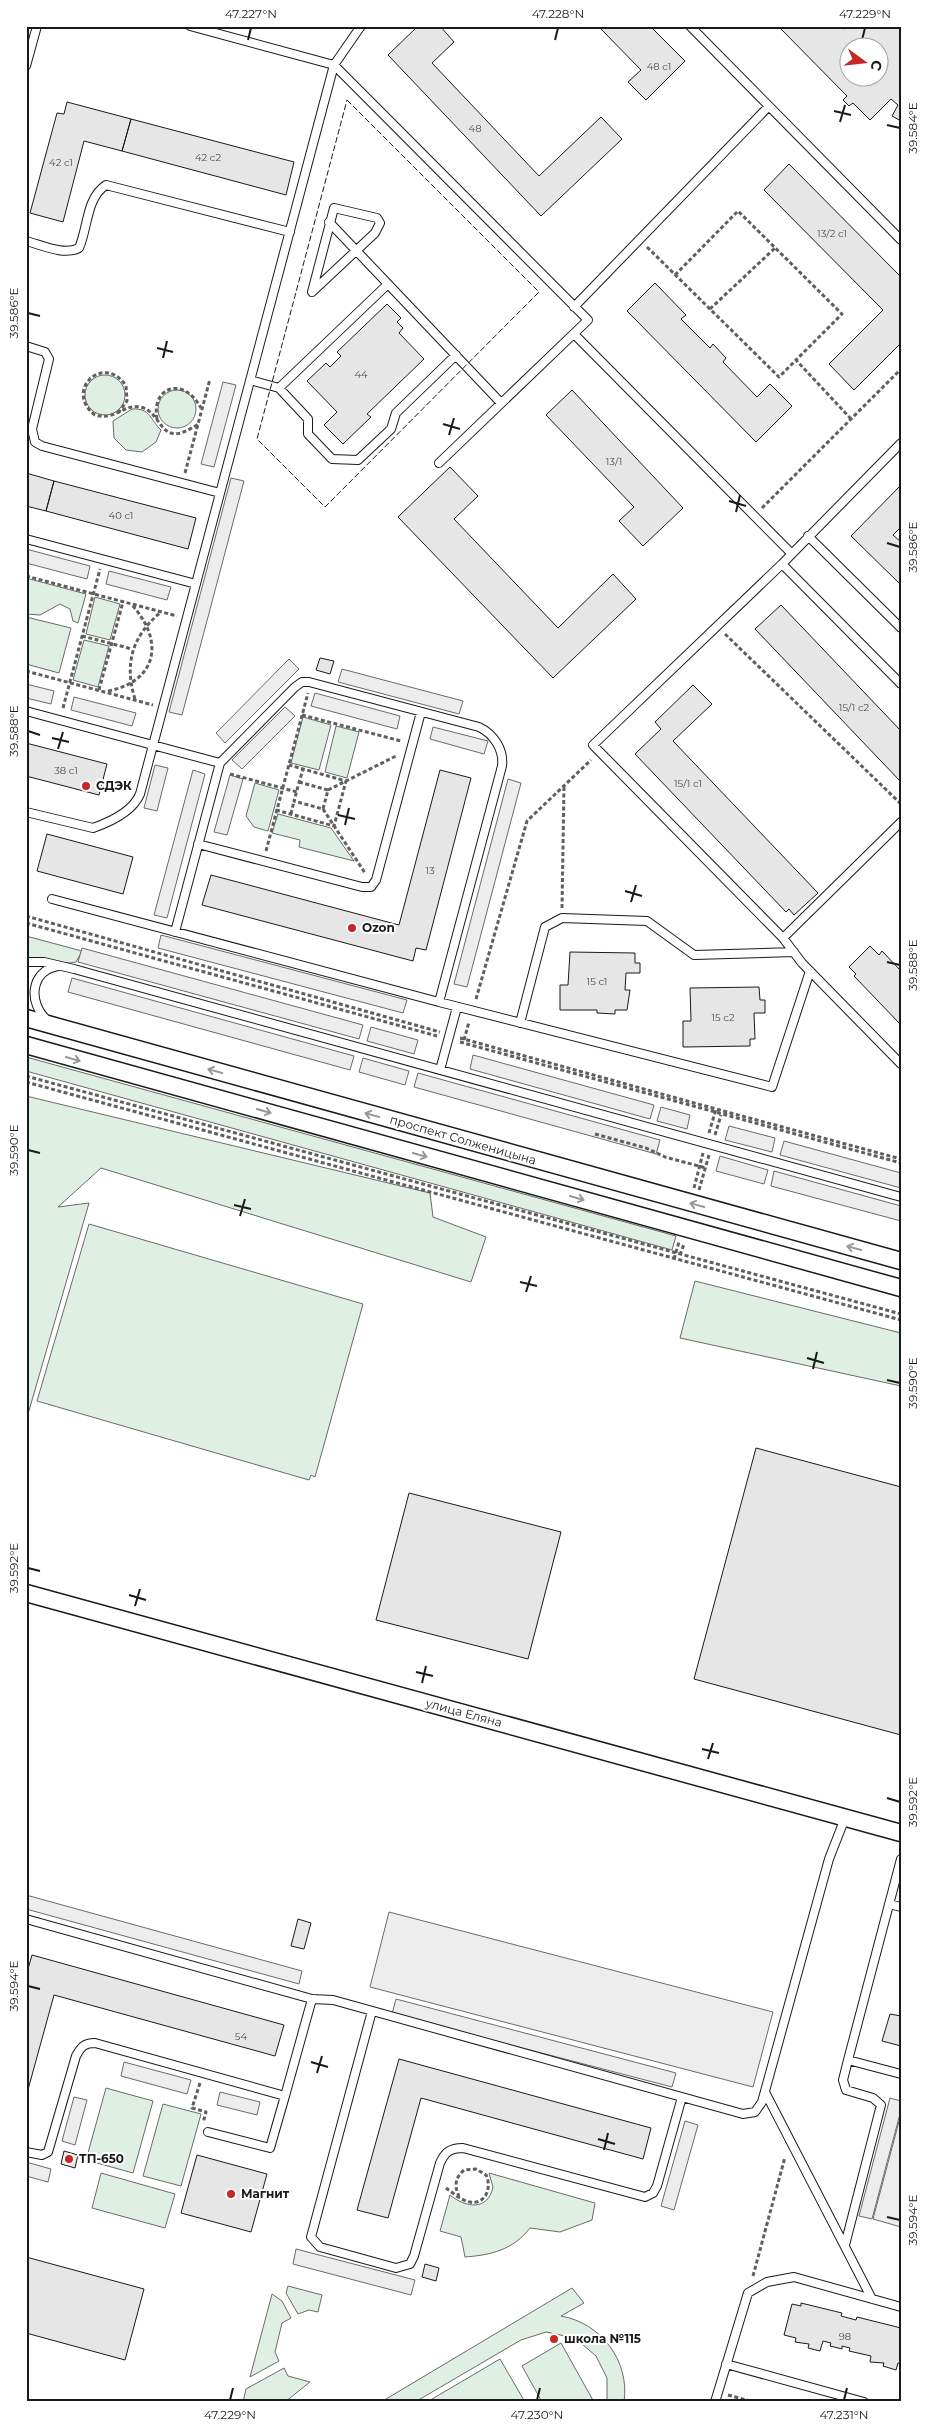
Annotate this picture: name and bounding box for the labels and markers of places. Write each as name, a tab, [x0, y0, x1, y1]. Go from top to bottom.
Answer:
place label: СДЭК	[96, 778, 132, 793]
marker: СДЭК	[80, 780, 92, 792]
place label: Ozon	[362, 920, 395, 935]
marker: Ozon	[346, 922, 358, 934]
place label: ТП-650	[79, 2151, 124, 2166]
marker: ТП-650	[63, 2153, 75, 2165]
place label: Магнит	[241, 2186, 290, 2201]
marker: Магнит	[225, 2188, 237, 2200]
place label: школа №115	[564, 2331, 641, 2346]
marker: школа №115	[548, 2333, 560, 2345]

